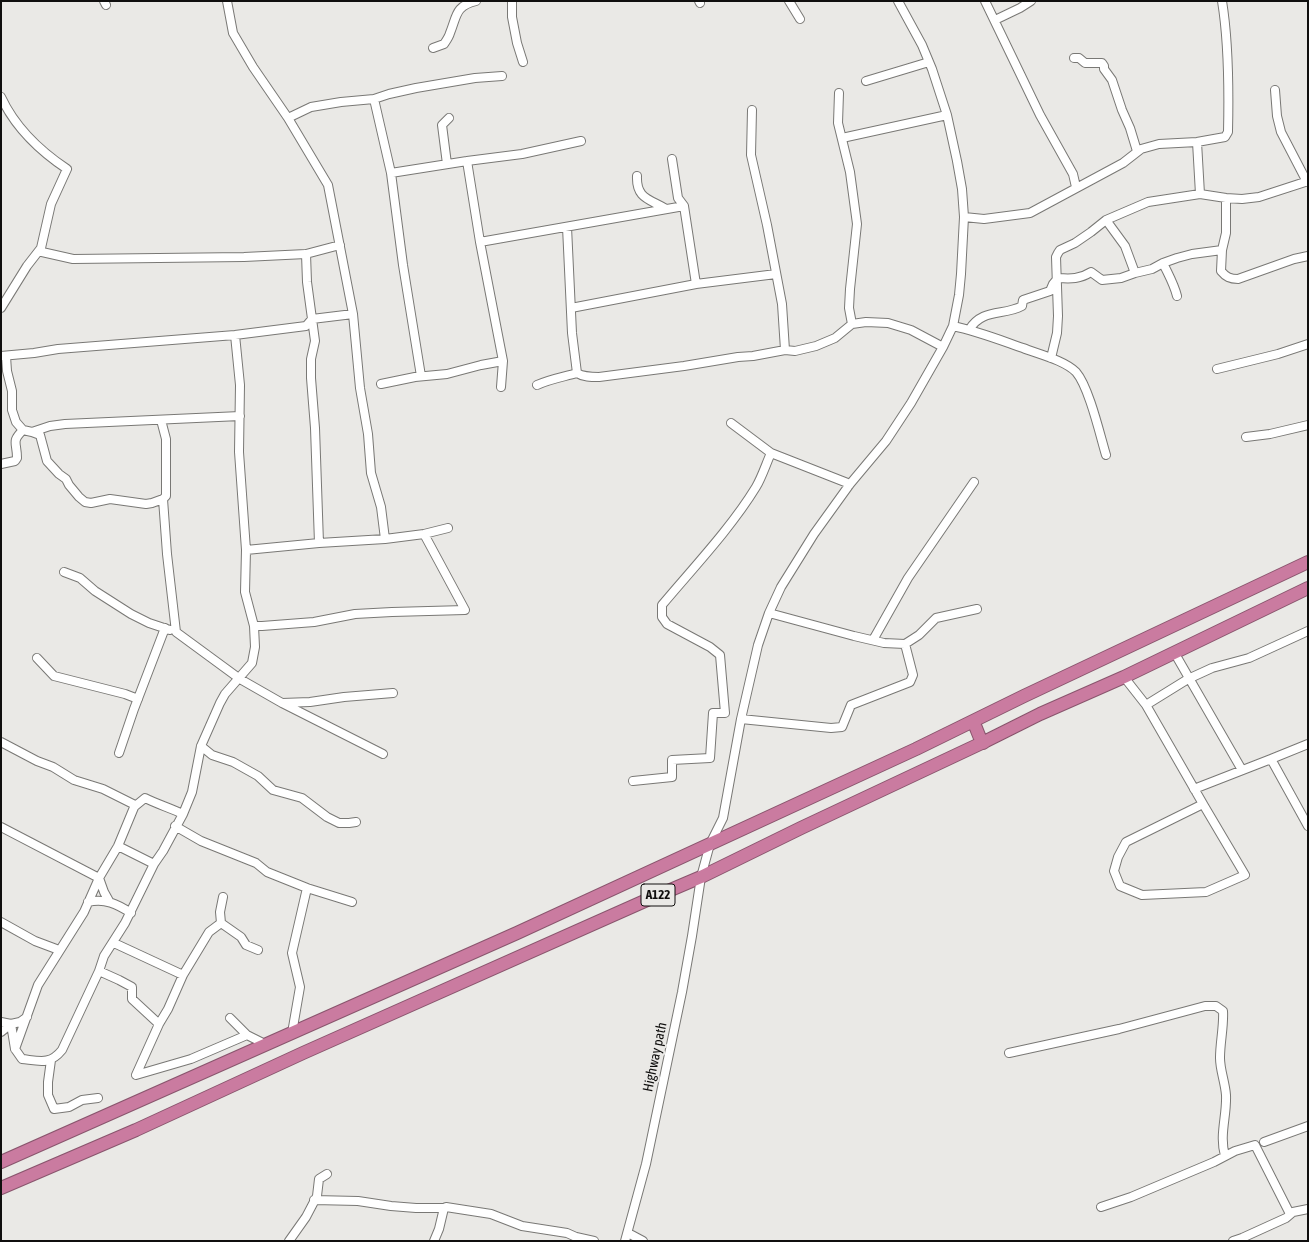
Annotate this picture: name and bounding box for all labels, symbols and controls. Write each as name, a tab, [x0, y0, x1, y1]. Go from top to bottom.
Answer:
road number: A122	[641, 884, 675, 906]
street label: Highway path	[639, 1021, 671, 1093]

